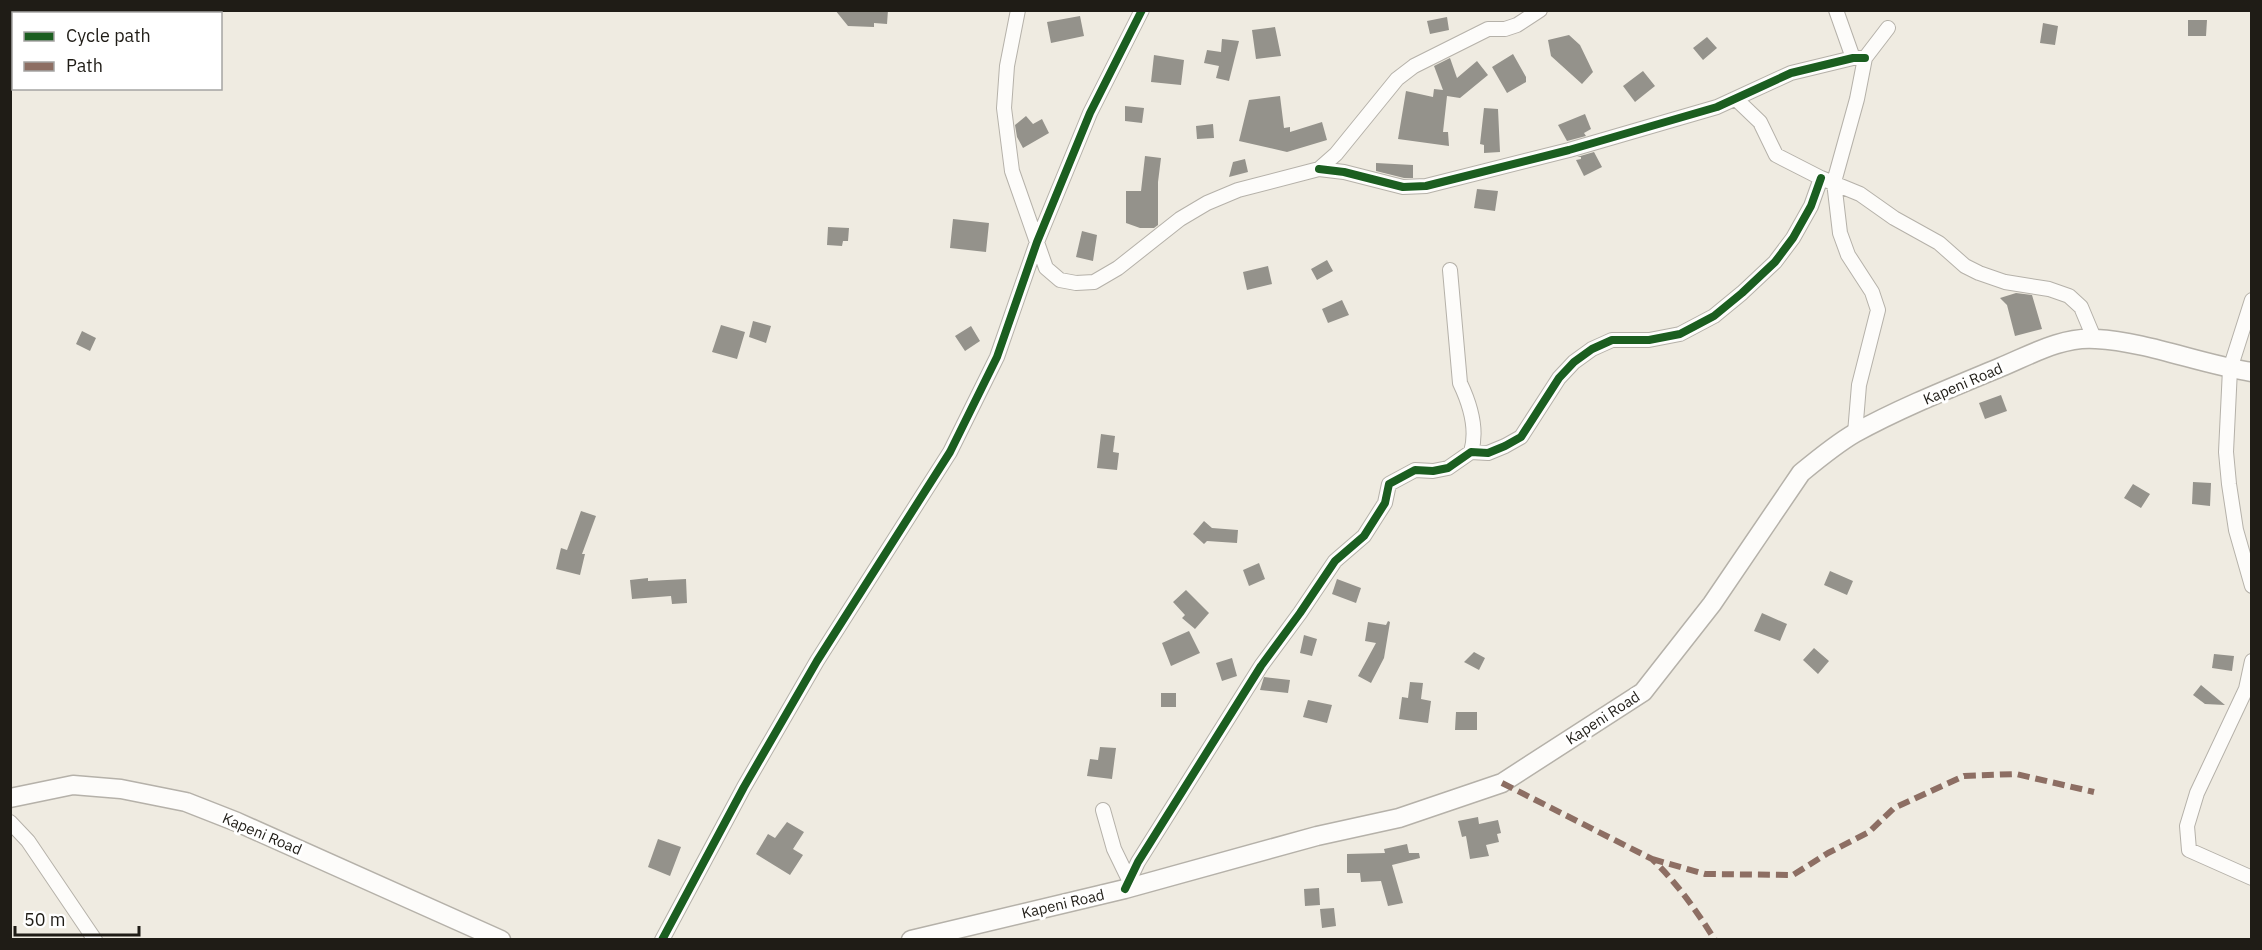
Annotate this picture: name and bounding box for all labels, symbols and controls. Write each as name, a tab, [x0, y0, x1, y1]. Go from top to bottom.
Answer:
legend	[12, 12, 222, 90]
text: Cycle path	[66, 24, 151, 47]
text: Path	[66, 54, 103, 77]
street label: Kapeni Road	[1920, 358, 2005, 409]
street label: Kapeni Road	[1562, 687, 1643, 749]
street label: Kapeni Road	[220, 808, 305, 859]
street label: Kapeni Road	[1020, 885, 1106, 922]
scale bar	[15, 899, 140, 937]
text: 50 m	[24, 908, 66, 931]

